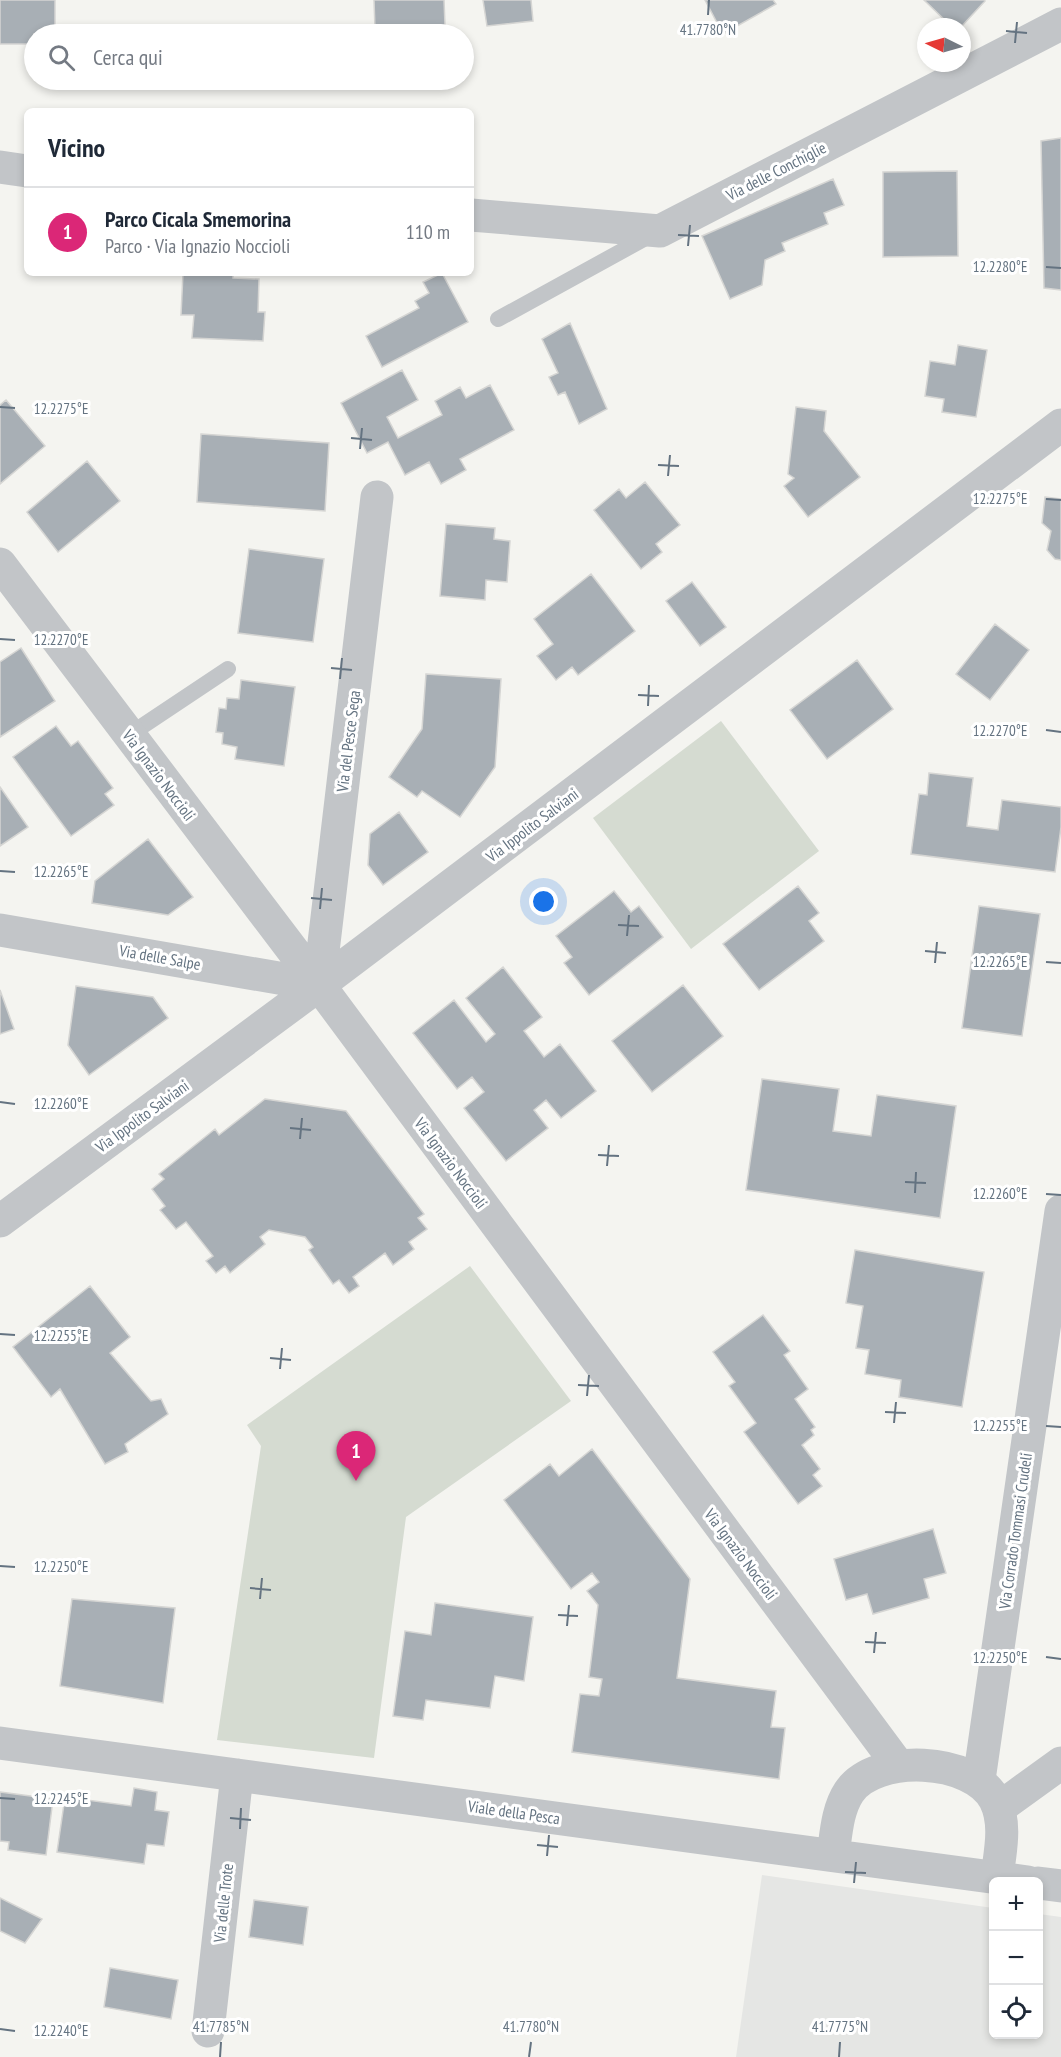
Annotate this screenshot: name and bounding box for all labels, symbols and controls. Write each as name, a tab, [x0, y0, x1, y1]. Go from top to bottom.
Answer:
north arrow	[917, 18, 971, 72]
text: 41.7780°N	[680, 20, 736, 39]
search box	[24, 24, 474, 90]
icon: search	[45, 41, 78, 74]
text: Cerca qui	[93, 43, 163, 71]
text: Vicino	[48, 131, 105, 164]
street label: Via delle Conchiglie	[722, 137, 829, 205]
text: Parco Cicala Smemorina	[105, 205, 291, 233]
text: 1	[63, 219, 72, 245]
text: 110 m	[406, 219, 450, 245]
text: Parco · Via Ignazio Noccioli	[105, 233, 290, 259]
text: 12.2280°E	[973, 257, 1027, 276]
text: 12.2275°E	[34, 399, 88, 418]
text: 12.2275°E	[973, 489, 1027, 508]
text: 12.2270°E	[34, 630, 88, 649]
street label: Via del Pesce Sega	[332, 689, 364, 794]
text: 12.2270°E	[973, 721, 1027, 740]
street label: Via Ignazio Noccioli	[118, 725, 200, 824]
street label: Via Ippolito Salviani	[481, 784, 582, 867]
text: 12.2265°E	[34, 862, 88, 881]
your location	[529, 887, 558, 916]
street label: Via delle Salpe	[117, 940, 202, 974]
text: 12.2265°E	[973, 952, 1027, 971]
street label: Via Ippolito Salviani	[91, 1075, 193, 1157]
text: 12.2260°E	[34, 1094, 88, 1113]
street label: Via Ignazio Noccioli	[410, 1113, 492, 1212]
text: 12.2260°E	[973, 1184, 1027, 1203]
text: 12.2255°E	[34, 1326, 88, 1345]
text: 12.2255°E	[973, 1416, 1027, 1435]
pin: 1	[336, 1432, 376, 1481]
street label: Via Corrado Tommasi Crudeli	[994, 1452, 1036, 1611]
street label: Via Ignazio Noccioli	[700, 1504, 782, 1603]
text: 12.2250°E	[34, 1557, 88, 1576]
text: 12.2250°E	[973, 1648, 1027, 1667]
text: 12.2245°E	[34, 1789, 88, 1808]
street label: Viale della Pesca	[466, 1796, 561, 1828]
street label: Via delle Trote	[209, 1863, 237, 1944]
map controls	[989, 1877, 1043, 2039]
button: +	[989, 1877, 1043, 1931]
button: −	[989, 1931, 1043, 1985]
button: locate	[989, 1985, 1043, 2039]
text: 41.7785°N	[193, 2017, 249, 2036]
text: 41.7780°N	[503, 2017, 559, 2036]
text: 41.7775°N	[812, 2017, 868, 2036]
text: 12.2240°E	[34, 2021, 88, 2040]

